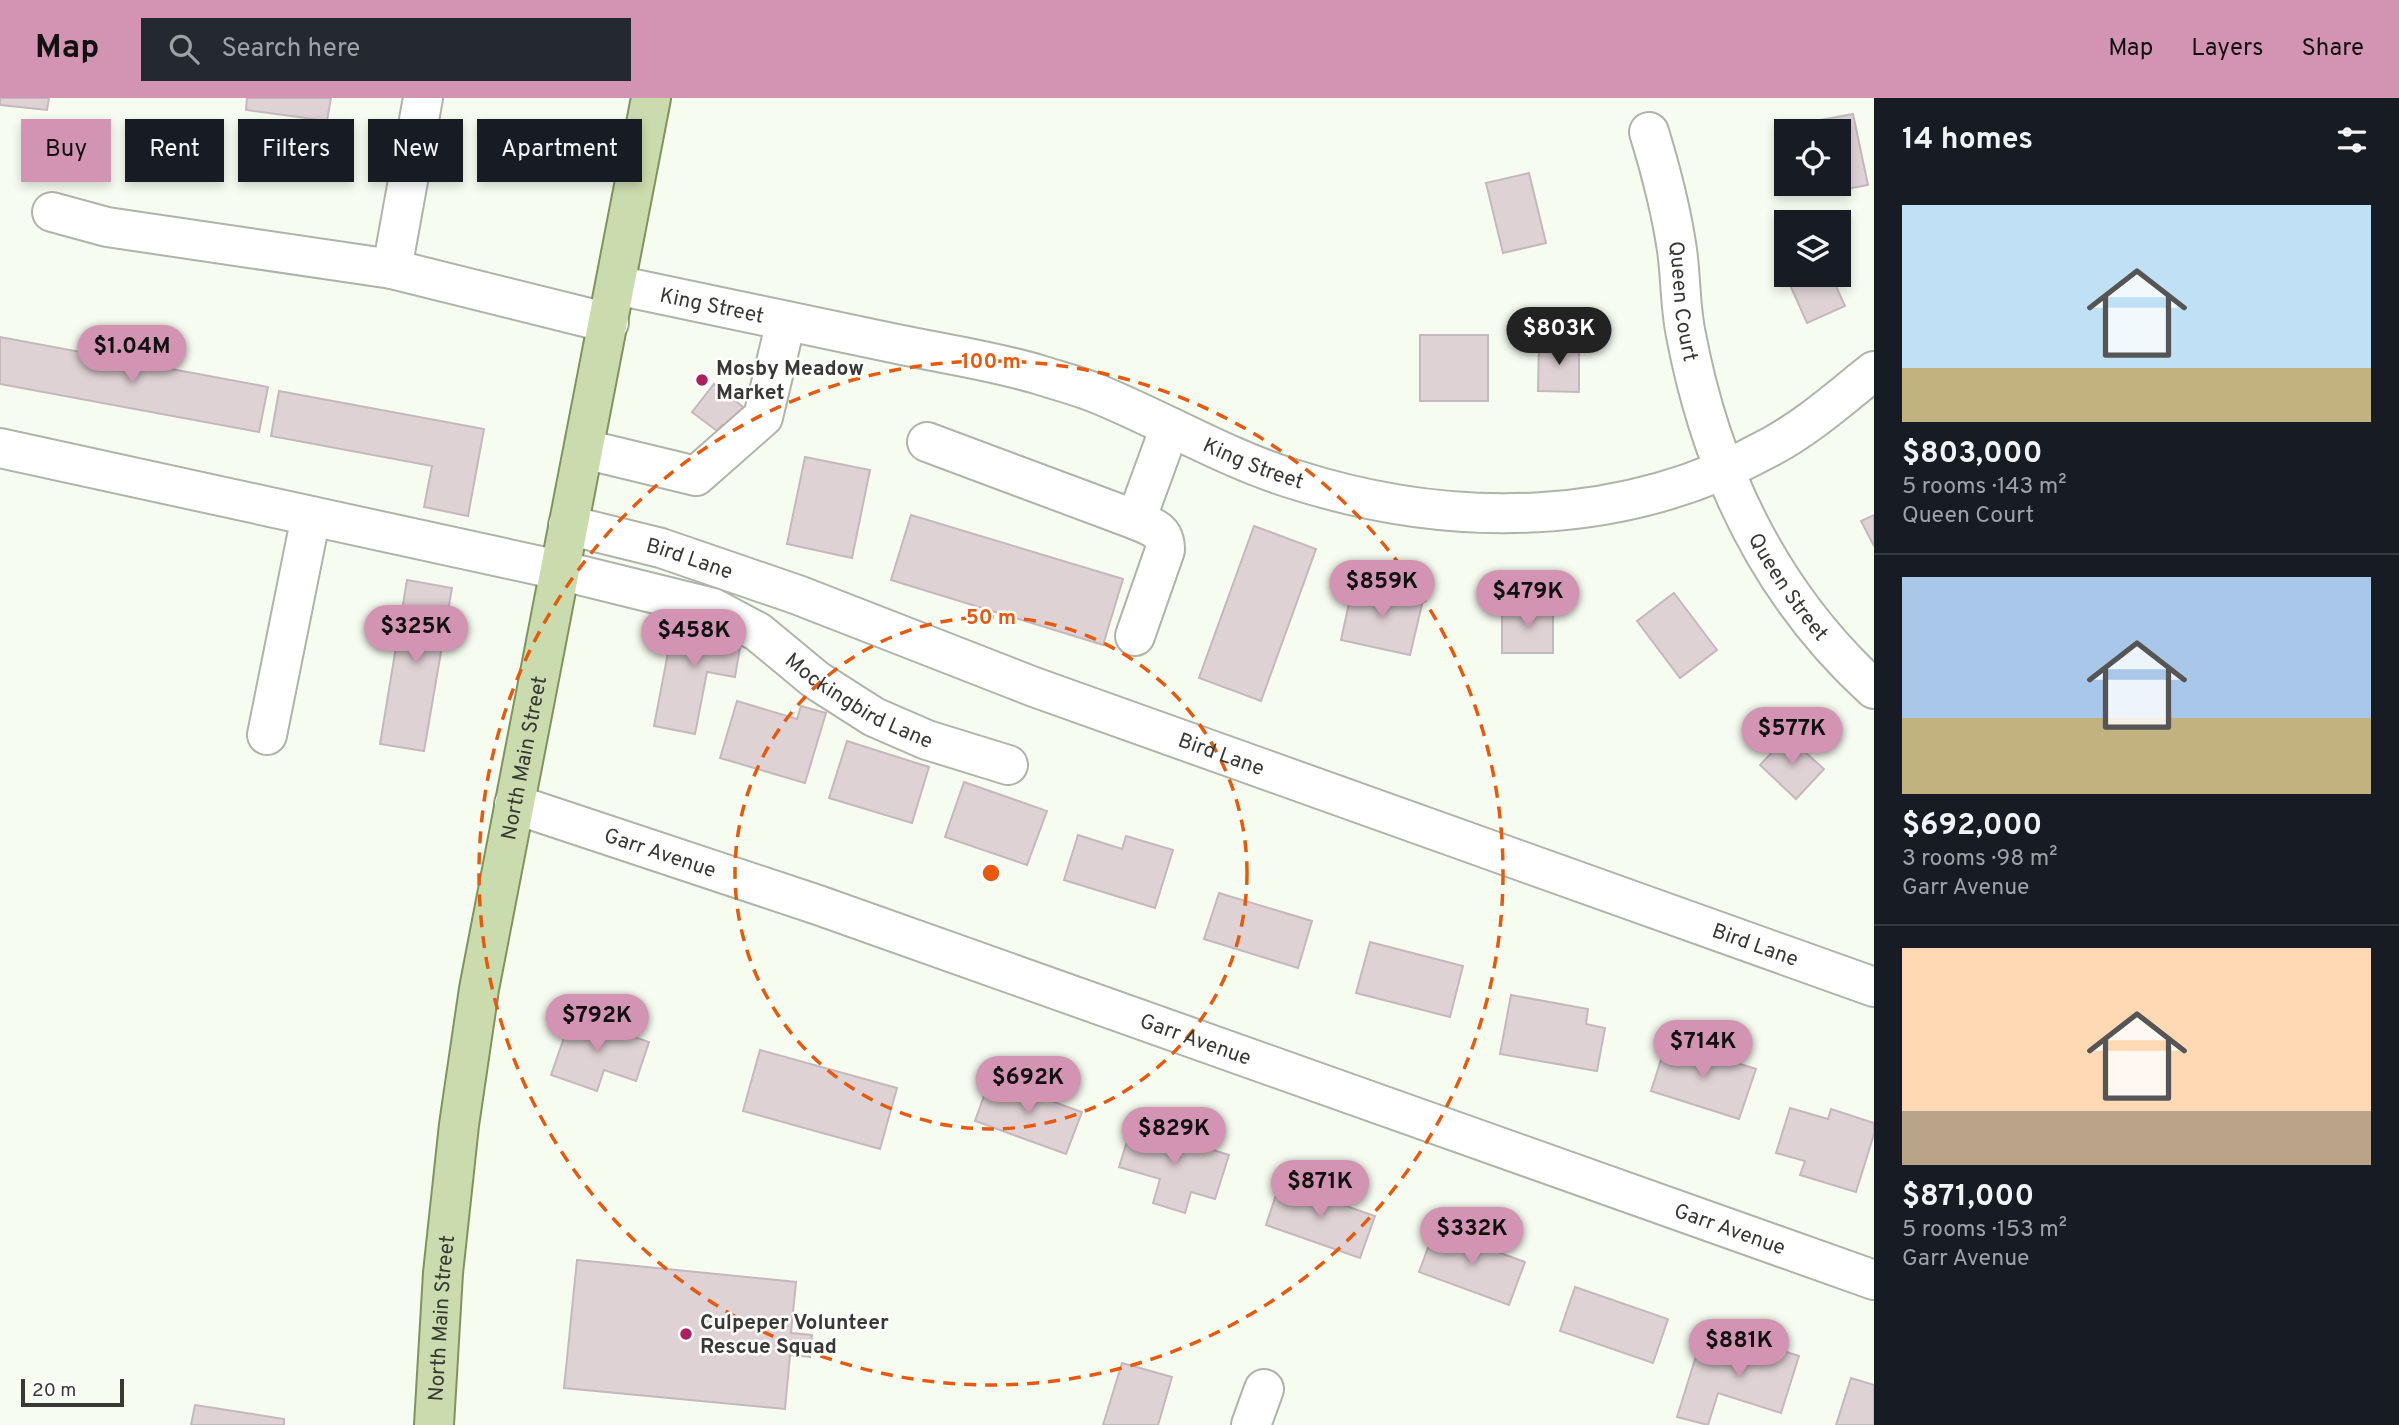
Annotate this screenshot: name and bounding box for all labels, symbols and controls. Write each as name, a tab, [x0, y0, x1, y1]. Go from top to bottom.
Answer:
search box	[141, 18, 631, 81]
text: Map	[35, 28, 99, 70]
icon: search	[165, 30, 203, 68]
text: Search here	[221, 33, 360, 66]
text: Map	[2108, 34, 2153, 64]
text: Layers	[2191, 34, 2263, 64]
text: Share	[2301, 34, 2364, 64]
chip: Buy	[21, 119, 111, 182]
chip: Rent	[125, 119, 224, 182]
chip: Filters	[238, 119, 354, 182]
chip: New	[368, 119, 463, 182]
chip: Apartment	[477, 119, 642, 182]
map controls	[1774, 119, 1851, 287]
button: locate	[1774, 119, 1851, 196]
icon: filters	[2333, 121, 2371, 159]
text: 14 homes	[1902, 122, 2033, 159]
button: layers	[1774, 210, 1851, 287]
street label: Queen Court	[1661, 239, 1703, 364]
icon: home	[2074, 250, 2200, 376]
street label: King Street	[657, 283, 766, 331]
pin: $803K	[1510, 308, 1608, 367]
text: $803K	[1522, 315, 1596, 344]
pin: $1.04M	[75, 326, 189, 385]
text: $1.04M	[93, 333, 171, 362]
text: 100 m	[961, 349, 1021, 376]
place label: Mosby Meadow Market	[716, 356, 864, 407]
marker: Mosby Meadow Market	[694, 372, 710, 388]
street label: King Street	[1198, 433, 1307, 496]
text: $803,000	[1902, 436, 2042, 473]
text: 5 rooms · 143 m²	[1902, 473, 2067, 502]
text: Queen Court	[1902, 502, 2034, 531]
street label: Queen Street	[1741, 529, 1833, 647]
street label: Bird Lane	[643, 533, 736, 587]
pin: $859K	[1333, 560, 1431, 620]
text: $859K	[1346, 568, 1418, 597]
pin: $479K	[1479, 570, 1577, 630]
text: $479K	[1492, 578, 1564, 607]
text: 50 m	[966, 605, 1016, 632]
pin: $325K	[367, 606, 465, 665]
pin: $458K	[645, 610, 743, 669]
text: $325K	[380, 613, 452, 642]
text: $458K	[657, 617, 731, 646]
icon: home	[2074, 622, 2200, 748]
street label: Mockingbird Lane	[779, 648, 937, 756]
street label: North Main Street	[496, 674, 554, 843]
pin: $577K	[1743, 708, 1841, 767]
text: $577K	[1758, 715, 1826, 744]
street label: Bird Lane	[1174, 728, 1268, 783]
text: $692,000	[1902, 808, 2042, 845]
street label: Garr Avenue	[600, 823, 719, 885]
text: 3 rooms · 98 m²	[1902, 845, 2058, 874]
centre of rings	[979, 861, 1003, 885]
text: Garr Avenue	[1902, 874, 2029, 903]
street label: Bird Lane	[1708, 918, 1802, 974]
icon: home	[2074, 993, 2200, 1119]
pin: $792K	[548, 995, 646, 1054]
text: $792K	[562, 1002, 632, 1031]
street label: Garr Avenue	[1136, 1008, 1254, 1073]
pin: $714K	[1654, 1020, 1752, 1080]
text: $714K	[1670, 1028, 1736, 1057]
pin: $692K	[979, 1056, 1077, 1116]
text: $692K	[992, 1064, 1064, 1093]
pin: $829K	[1125, 1108, 1223, 1167]
text: $829K	[1138, 1115, 1210, 1144]
pin: $871K	[1271, 1160, 1369, 1220]
text: $871K	[1287, 1168, 1353, 1197]
text: $871,000	[1902, 1179, 2034, 1216]
street label: Garr Avenue	[1670, 1198, 1789, 1262]
pin: $332K	[1423, 1208, 1521, 1267]
text: $332K	[1436, 1215, 1508, 1244]
text: 5 rooms · 153 m²	[1902, 1216, 2067, 1245]
street label: North Main Street	[423, 1234, 462, 1402]
text: Garr Avenue	[1902, 1245, 2029, 1274]
place label: Culpeper Volunteer Rescue Squad	[700, 1310, 889, 1361]
pin: $881K	[1690, 1320, 1788, 1379]
marker: Culpeper Volunteer Rescue Squad	[678, 1326, 694, 1342]
text: $881K	[1705, 1327, 1773, 1356]
scale bar	[21, 1376, 124, 1408]
text: 20 m	[32, 1379, 76, 1403]

